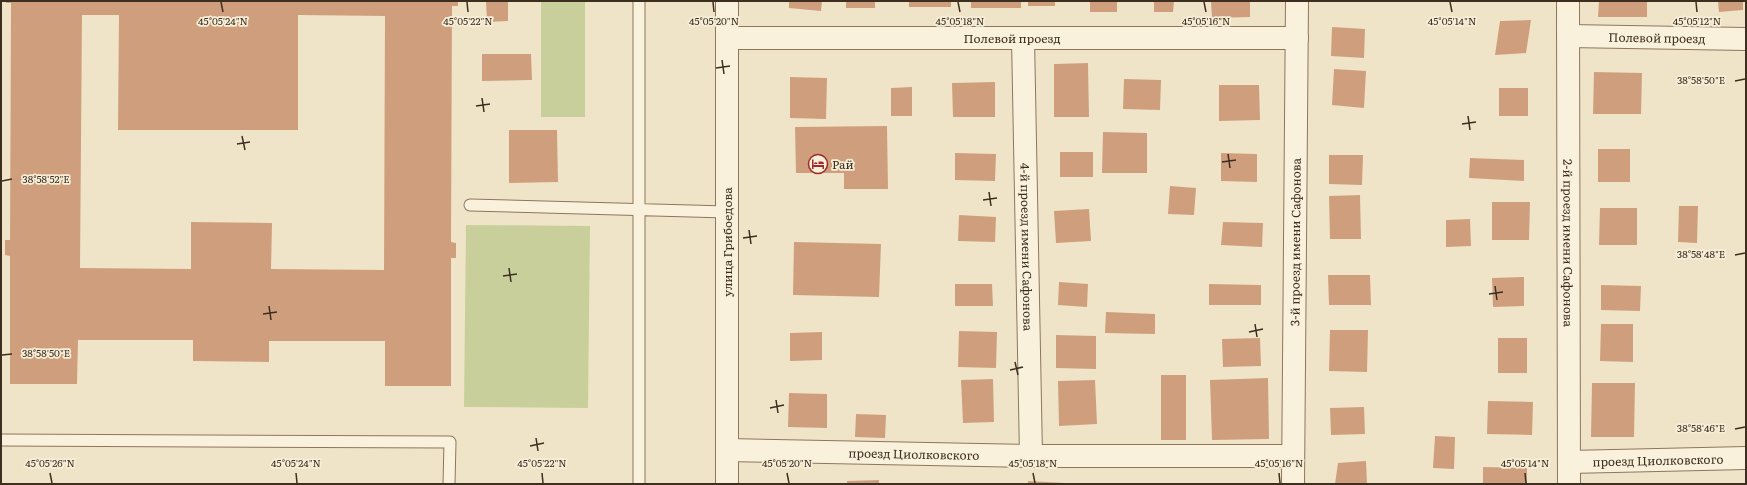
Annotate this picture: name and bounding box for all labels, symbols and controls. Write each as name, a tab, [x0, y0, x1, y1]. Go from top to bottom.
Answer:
text: 45°05'24"N	[198, 13, 248, 28]
text: 45°05'22"N	[443, 13, 493, 28]
text: 45°05'20"N	[689, 13, 739, 28]
text: 45°05'18"N	[936, 13, 984, 28]
text: 45°05'16"N	[1182, 13, 1230, 28]
text: 45°05'14"N	[1428, 13, 1476, 28]
text: 45°05'12"N	[1673, 13, 1721, 28]
street label: Полевой проезд	[1608, 28, 1706, 47]
street label: Полевой проезд	[963, 29, 1061, 47]
text: 38°58'50"E	[1677, 72, 1725, 87]
hotel icon: Рай	[807, 153, 829, 175]
place label: Рай	[832, 155, 854, 173]
street label: 3-й проезд имени Сафонова	[1285, 157, 1305, 326]
street label: 2-й проезд имени Сафонова	[1559, 159, 1578, 327]
street label: 4-й проезд имени Сафонова	[1016, 163, 1038, 332]
text: 38°58'52"E	[22, 171, 70, 186]
street label: улица Грибоедова	[718, 187, 736, 297]
text: 38°58'48"E	[1677, 246, 1725, 261]
text: 38°58'50"E	[22, 345, 70, 360]
text: 38°58'46"E	[1677, 420, 1725, 435]
street label: проезд Циолковского	[848, 443, 980, 464]
street label: проезд Циолковского	[1592, 450, 1724, 470]
text: 45°05'26"N	[25, 455, 75, 470]
text: 45°05'24"N	[271, 455, 321, 470]
text: 45°05'22"N	[517, 455, 567, 470]
text: 45°05'20"N	[762, 455, 812, 470]
text: 45°05'18"N	[1009, 455, 1057, 470]
text: 45°05'16"N	[1255, 455, 1303, 470]
text: 45°05'14"N	[1501, 455, 1549, 470]

